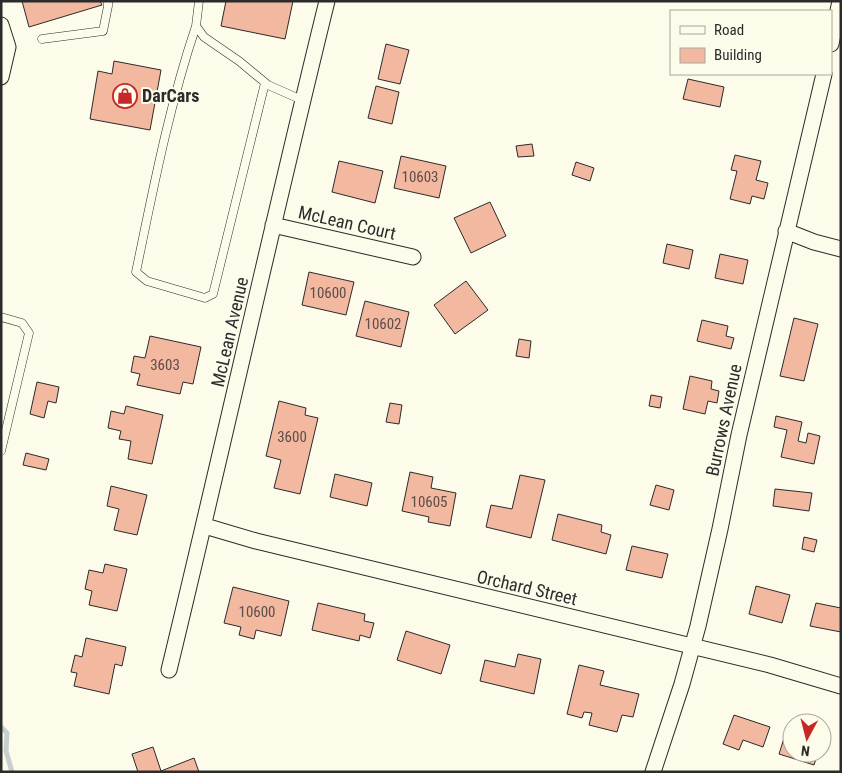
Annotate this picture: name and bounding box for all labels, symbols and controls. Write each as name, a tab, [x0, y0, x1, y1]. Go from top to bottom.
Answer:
legend	[670, 10, 832, 75]
text: Road	[714, 21, 744, 39]
text: Building	[714, 46, 762, 64]
shop icon: DarCars	[112, 83, 138, 109]
place label: DarCars	[142, 85, 199, 106]
house number: 10603	[401, 168, 439, 186]
street label: McLean Court	[296, 201, 398, 244]
street label: McLean Avenue	[207, 275, 252, 389]
house number: 10600	[309, 284, 347, 302]
house number: 10602	[364, 315, 402, 333]
house number: 3603	[150, 356, 180, 374]
street label: Burrows Avenue	[701, 362, 746, 478]
house number: 3600	[277, 428, 307, 446]
house number: 10605	[410, 493, 448, 511]
street label: Orchard Street	[475, 566, 579, 609]
house number: 10600	[238, 603, 276, 621]
north arrow	[782, 713, 832, 763]
text: N	[800, 742, 811, 759]

